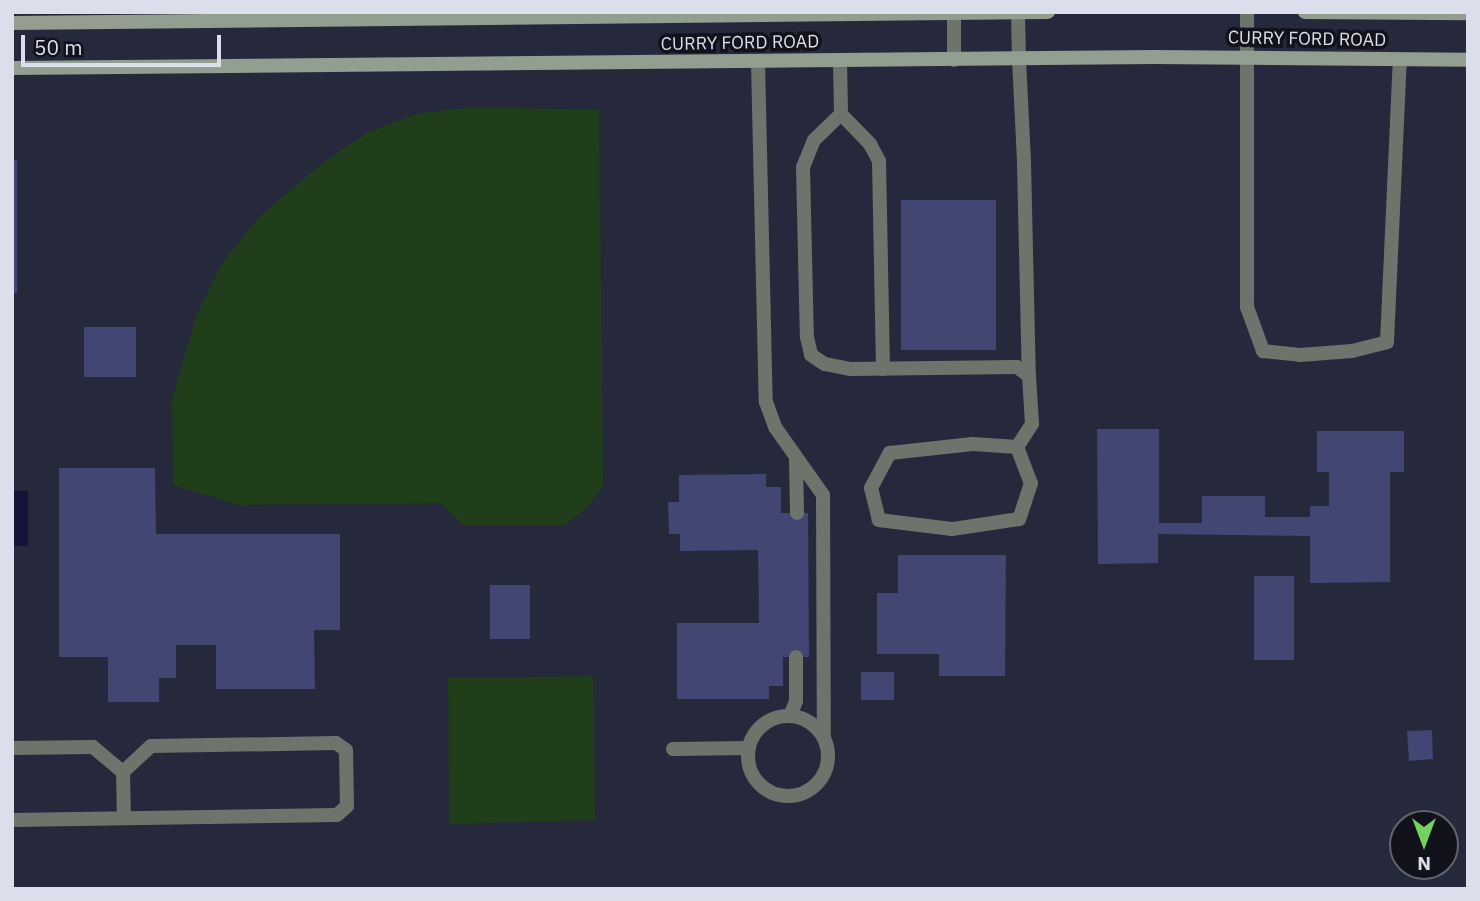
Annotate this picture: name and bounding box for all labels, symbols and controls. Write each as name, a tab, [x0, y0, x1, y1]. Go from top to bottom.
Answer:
scale bar	[24, 21, 224, 65]
street label: CURRY FORD ROAD	[1228, 27, 1386, 51]
street label: CURRY FORD ROAD	[661, 31, 819, 55]
text: 50 m	[34, 33, 83, 61]
north arrow	[1389, 810, 1459, 880]
text: N	[1417, 852, 1431, 876]

